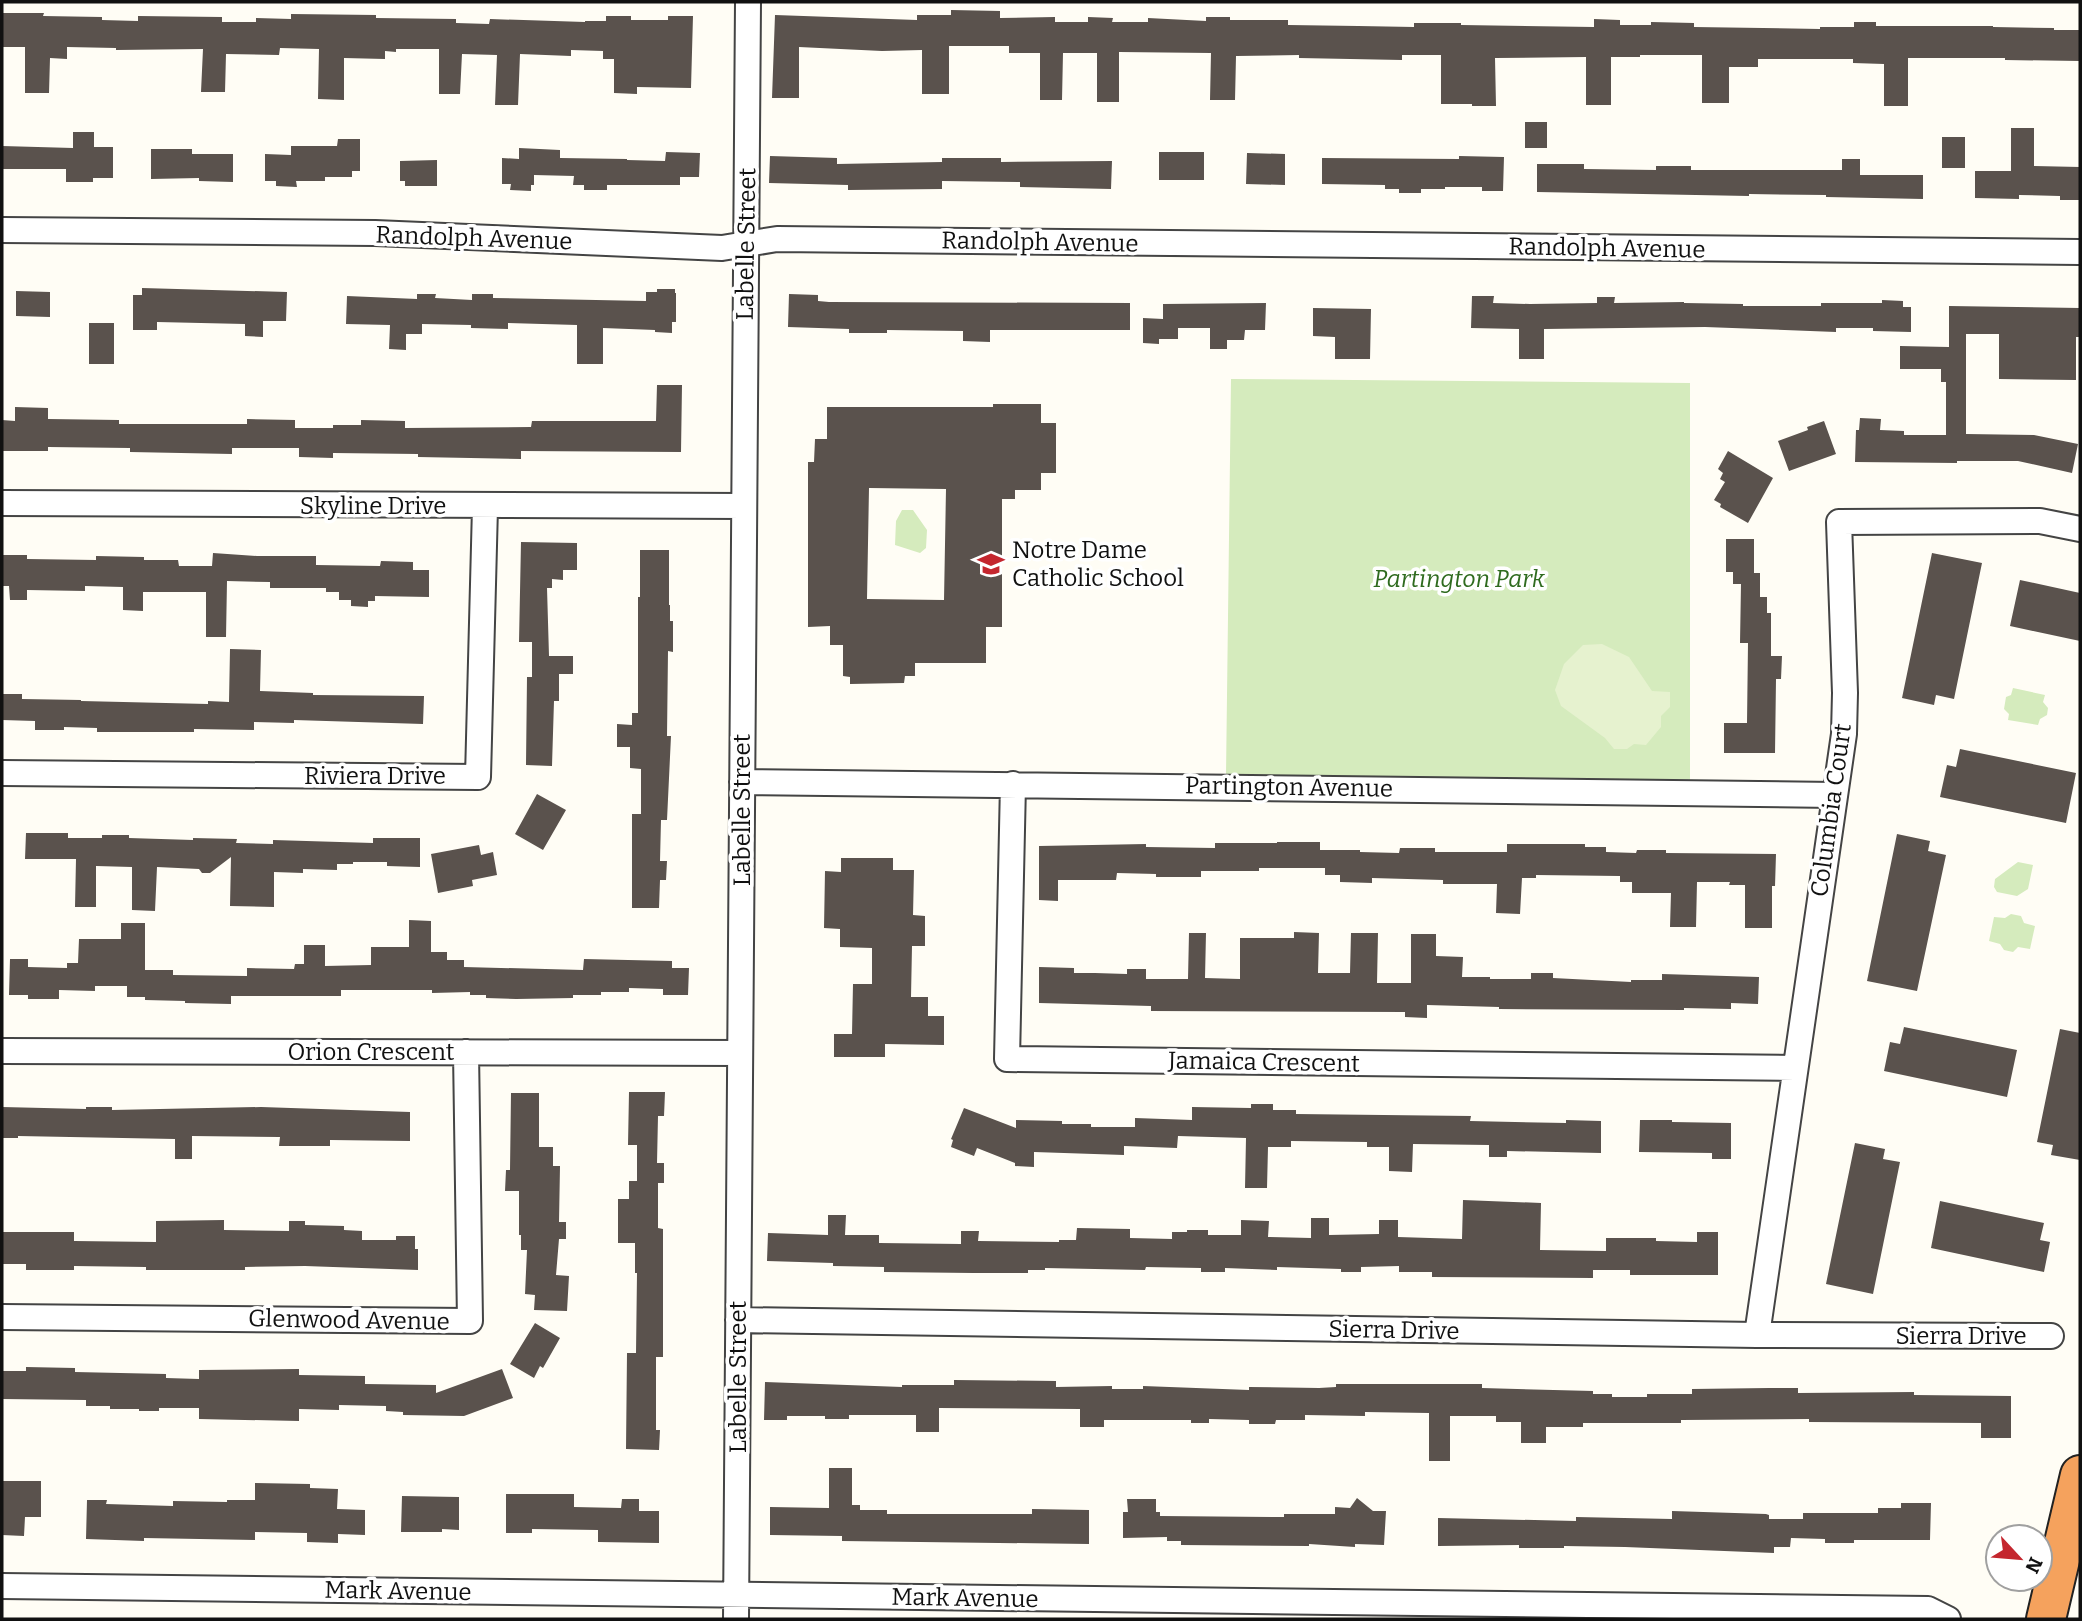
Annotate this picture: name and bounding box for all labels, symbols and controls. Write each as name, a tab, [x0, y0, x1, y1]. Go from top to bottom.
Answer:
street label: Labelle Street	[731, 167, 761, 321]
street label: Randolph Avenue	[375, 221, 573, 255]
street label: Randolph Avenue	[941, 226, 1139, 258]
street label: Randolph Avenue	[1508, 232, 1706, 264]
street label: Skyline Drive	[300, 492, 446, 520]
place label: Notre Dame Catholic School	[1012, 536, 1184, 592]
school or university icon: Notre Dame Catholic School	[976, 549, 1006, 579]
park label: Partington Park	[1373, 565, 1546, 593]
street label: Columbia Court	[1805, 721, 1857, 898]
street label: Labelle Street	[728, 733, 756, 886]
street label: Riviera Drive	[304, 762, 446, 790]
street label: Partington Avenue	[1185, 771, 1393, 803]
street label: Orion Crescent	[287, 1038, 455, 1066]
street label: Jamaica Crescent	[1167, 1046, 1360, 1078]
street label: Labelle Street	[724, 1300, 752, 1453]
street label: Glenwood Avenue	[248, 1304, 450, 1336]
street label: Sierra Drive	[1328, 1315, 1460, 1345]
street label: Sierra Drive	[1895, 1322, 2027, 1350]
north arrow	[1984, 1523, 2054, 1593]
text: N	[2020, 1554, 2047, 1577]
street label: Mark Avenue	[324, 1576, 472, 1606]
street label: Mark Avenue	[891, 1583, 1039, 1613]

